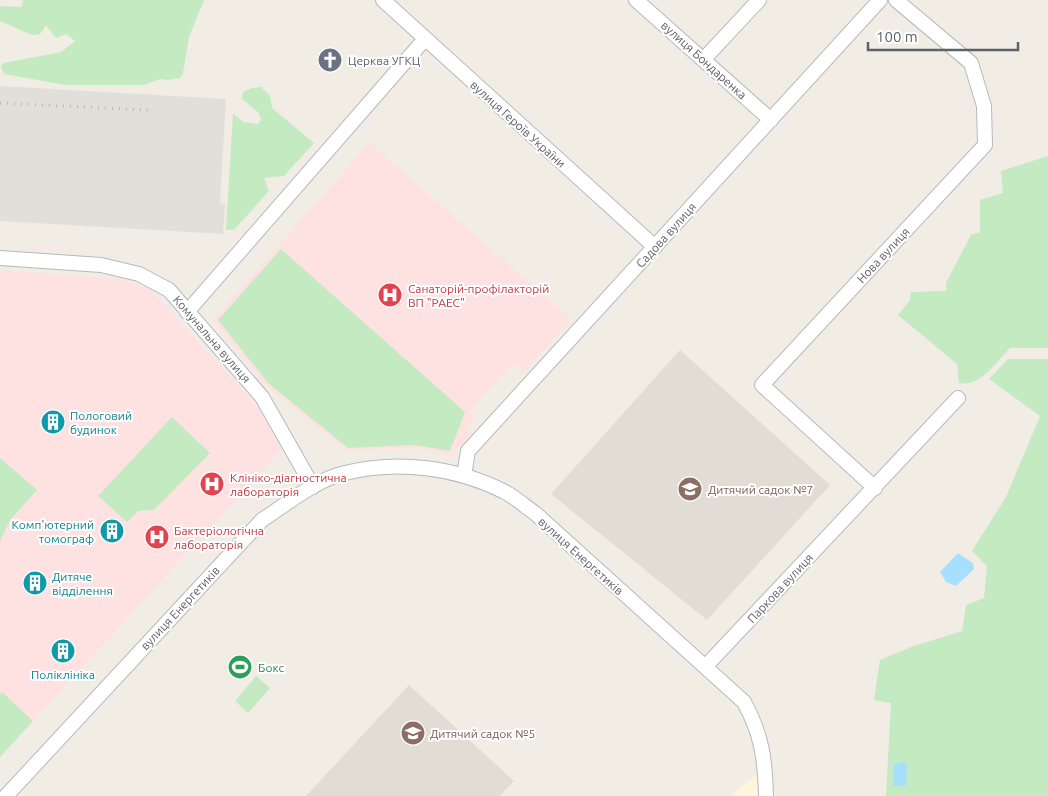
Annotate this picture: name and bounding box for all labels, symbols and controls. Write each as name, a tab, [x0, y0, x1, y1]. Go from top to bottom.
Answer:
street label: вулиця Бондаренка	[659, 18, 749, 102]
scale bar	[868, 20, 1018, 52]
text: 100 m	[876, 28, 918, 45]
church icon: Церква УГКЦ	[317, 47, 343, 73]
place label: Церква УГКЦ	[348, 54, 421, 67]
street label: вулиця Героїв України	[468, 78, 568, 170]
street label: Садова вулиця	[633, 200, 699, 270]
street label: Нова вулиця	[854, 225, 912, 285]
hospital icon: Санаторій-профілакторій ВП "РАЕС"	[377, 282, 403, 308]
place label: Санаторій-профілакторій ВП "РАЕС"	[408, 282, 549, 309]
street label: Комунальна вулиця	[171, 293, 253, 385]
building icon: Пологовий будинок	[40, 409, 66, 435]
place label: Пологовий будинок	[70, 409, 132, 436]
hospital icon: Клініко-діагностична лабораторія	[199, 471, 225, 497]
place label: Клініко-діагностична лабораторія	[230, 471, 347, 498]
school or university icon: Дитячий садок №7	[677, 476, 703, 502]
place label: Дитячий садок №7	[708, 483, 813, 496]
street label: вулиця Енергетиків	[536, 515, 626, 597]
place label: Комп'ютерний томограф	[12, 518, 94, 545]
building icon: Комп'ютерний томограф	[99, 518, 125, 544]
hospital icon: Бактеріологічна лабораторія	[144, 524, 170, 550]
place label: Бактеріологічна лабораторія	[174, 524, 264, 551]
street label: Паркова вулиця	[745, 551, 815, 625]
street label: вулиця Енергетиків	[138, 564, 222, 652]
building icon: Дитяче відділення	[22, 570, 48, 596]
place label: Дитяче відділення	[52, 570, 113, 597]
building icon: Поліклініка	[50, 638, 76, 664]
sports icon: Бокс	[227, 654, 253, 680]
place label: Бокс	[258, 661, 284, 674]
place label: Поліклініка	[31, 668, 95, 681]
school or university icon: Дитячий садок №5	[400, 720, 426, 746]
place label: Дитячий садок №5	[430, 727, 535, 740]

